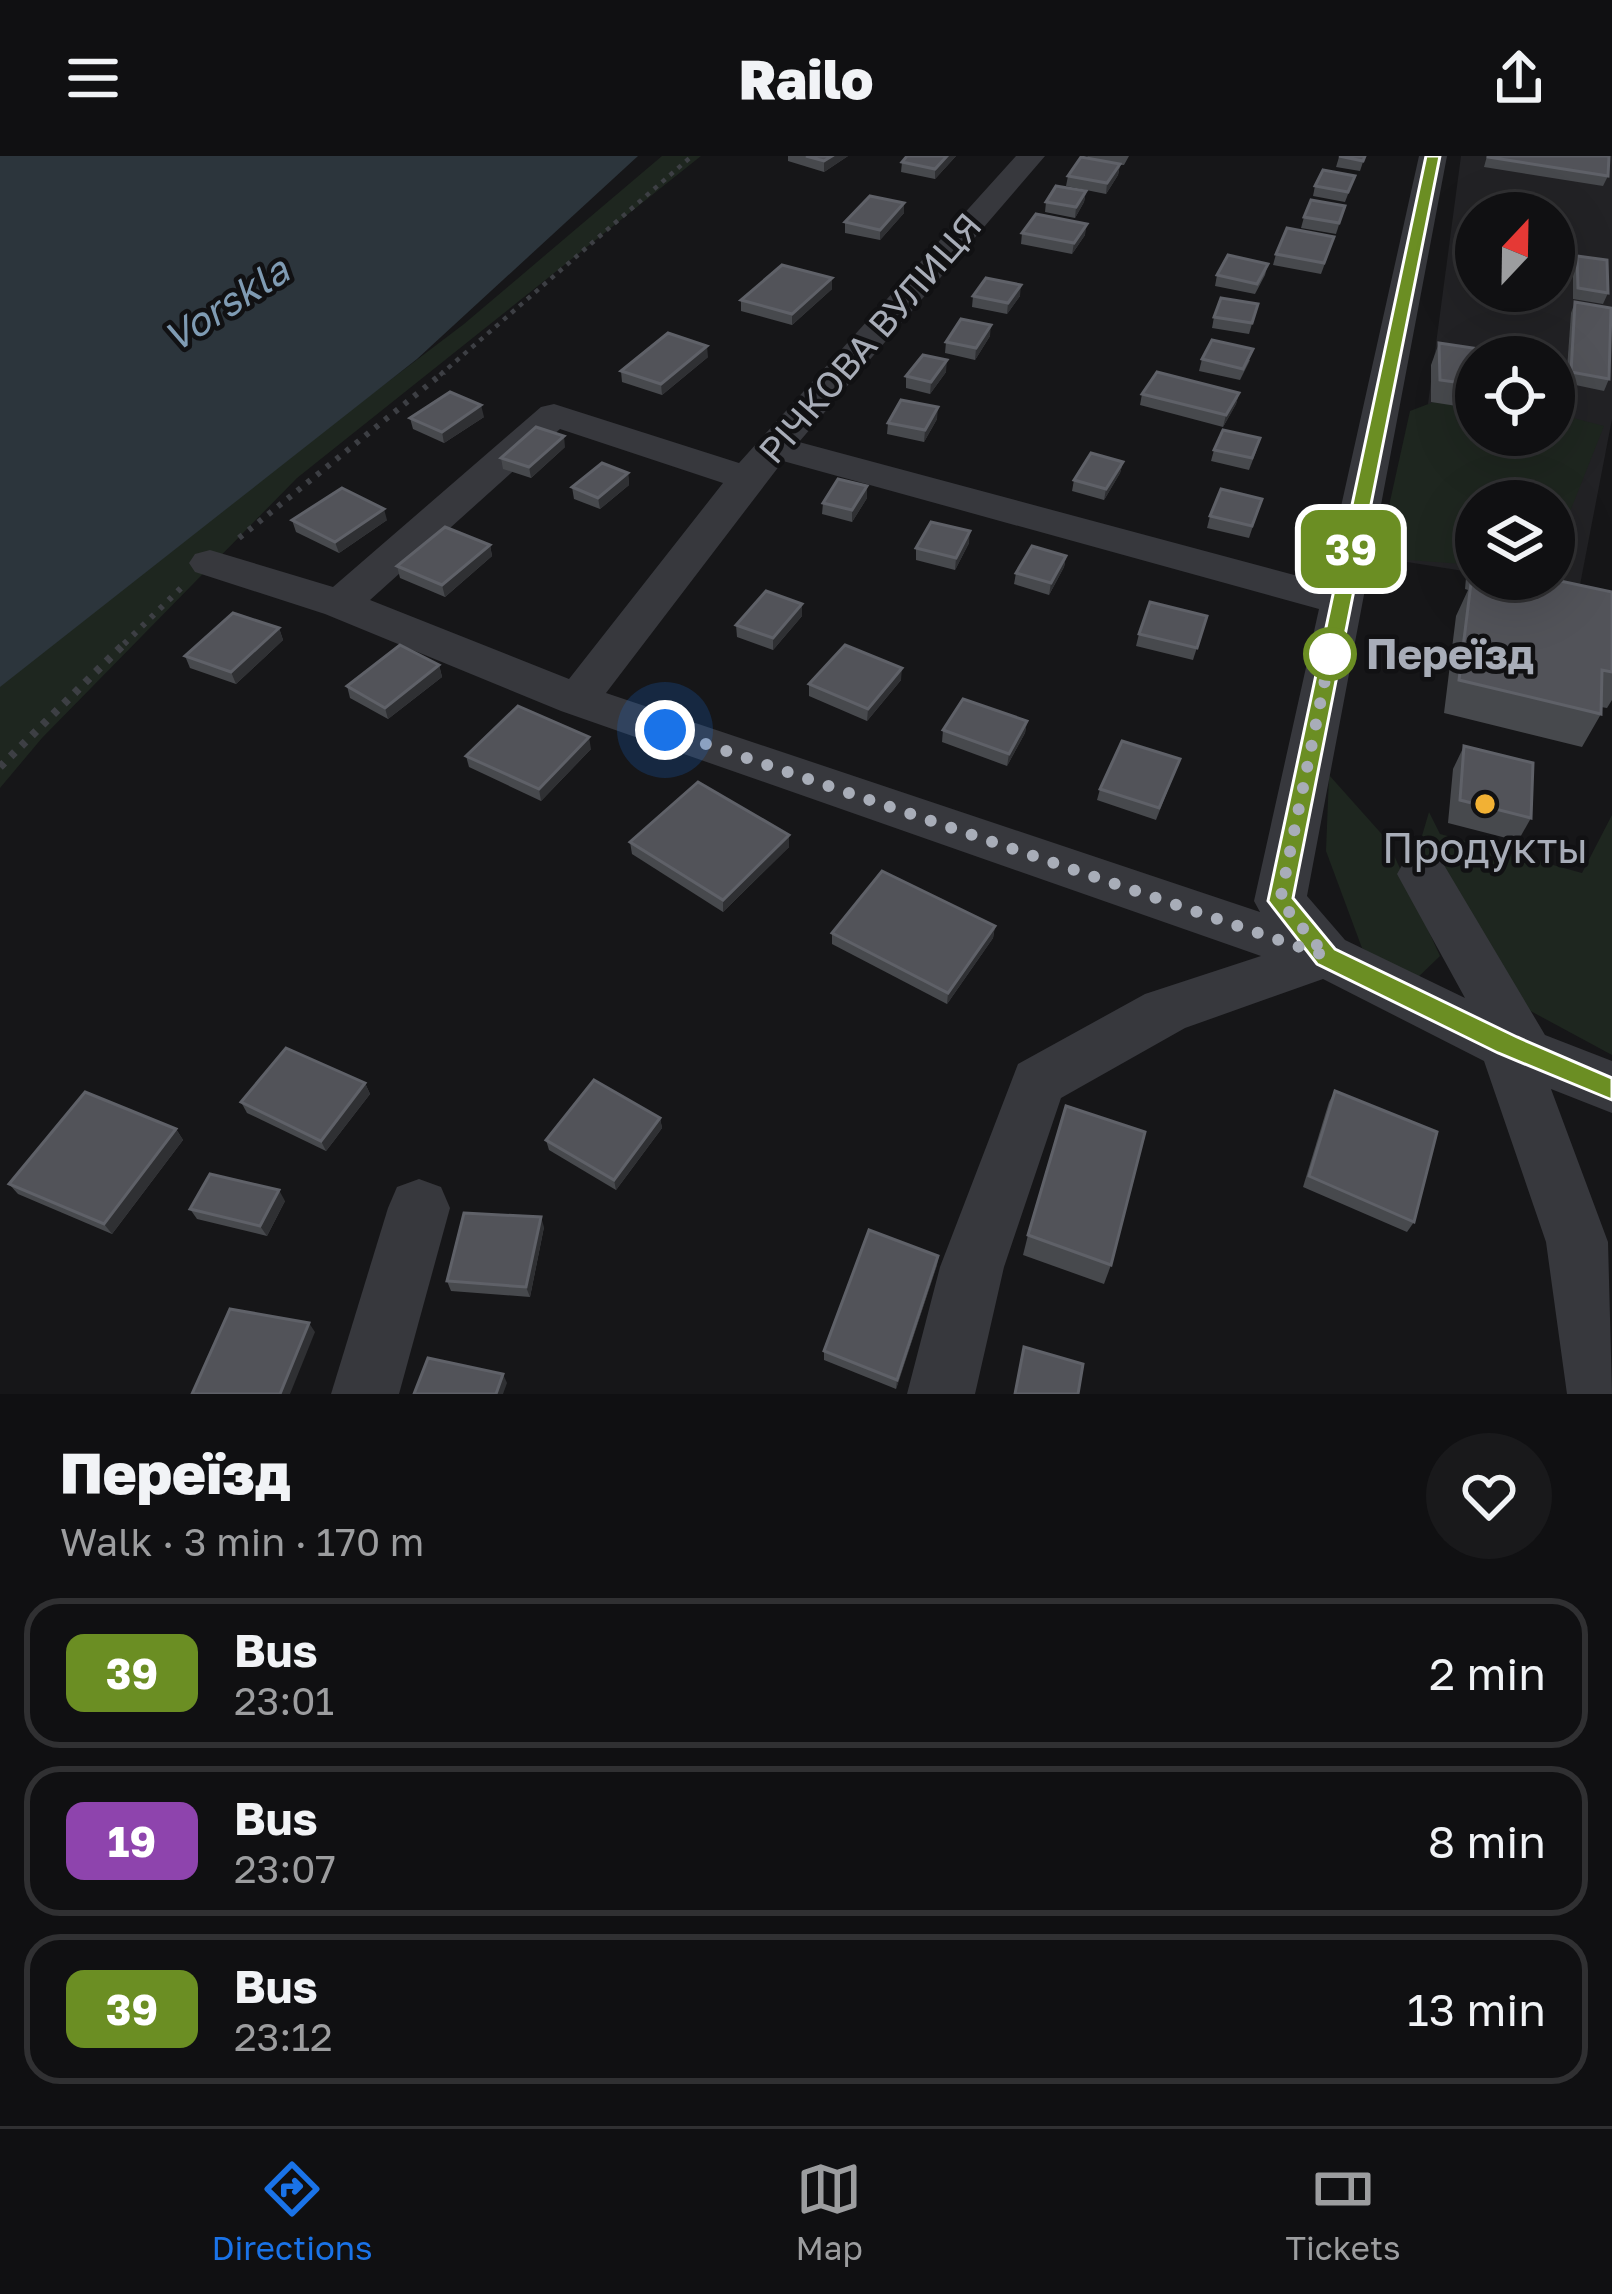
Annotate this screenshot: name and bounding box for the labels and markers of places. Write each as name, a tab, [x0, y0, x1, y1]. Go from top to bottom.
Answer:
place label: Переїзд	[1366, 628, 1534, 678]
marker: Переїзд	[1305, 629, 1355, 679]
marker: Продукты	[1472, 791, 1498, 817]
place label: Продукты	[1382, 822, 1588, 872]

